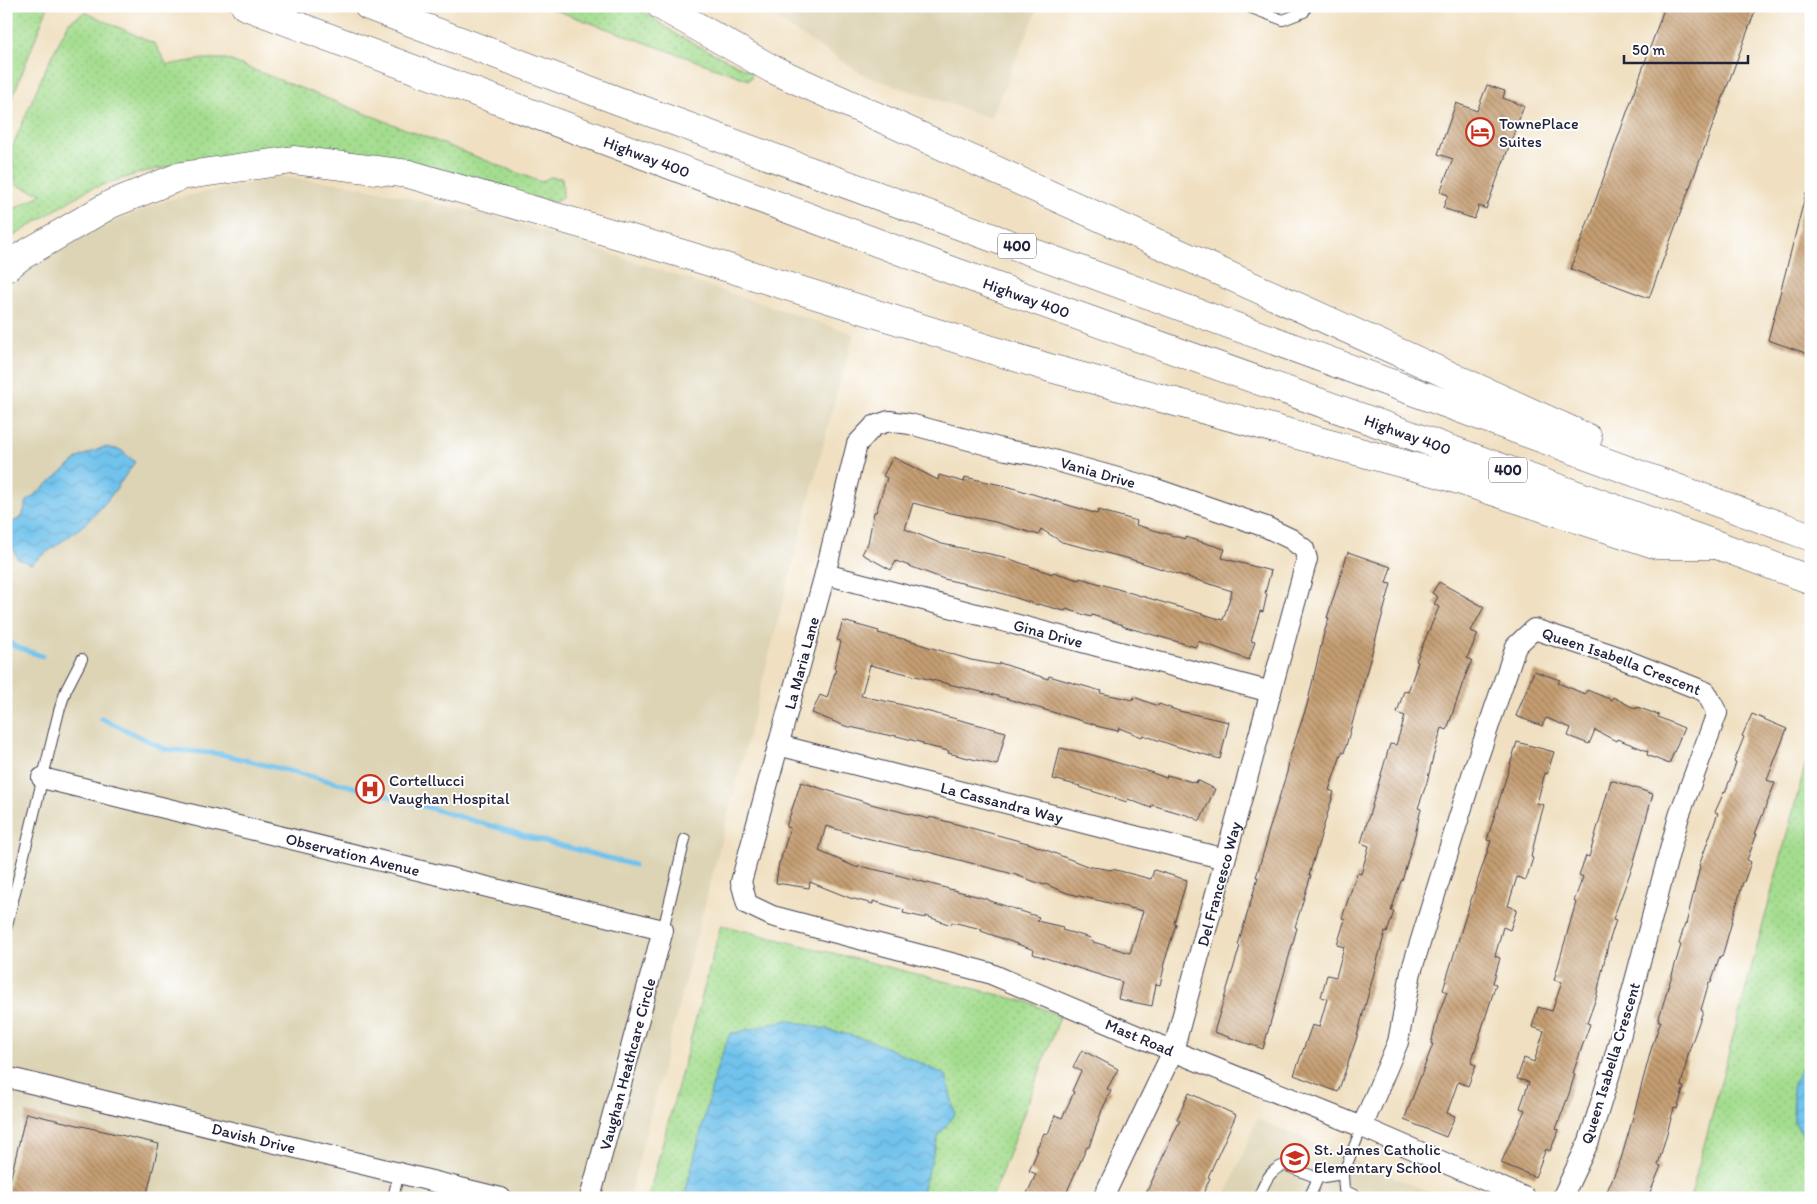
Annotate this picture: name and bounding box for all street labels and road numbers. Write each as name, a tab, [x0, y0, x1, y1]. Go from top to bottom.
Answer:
street label: Highway 400	[601, 132, 692, 182]
road number: 400	[998, 234, 1036, 258]
street label: Highway 400	[980, 273, 1072, 322]
street label: Highway 400	[1362, 410, 1453, 459]
street label: Vania Drive	[1058, 453, 1138, 492]
road number: 400	[1489, 458, 1527, 482]
street label: La Maria Lane	[780, 614, 823, 712]
street label: Gina Drive	[1011, 615, 1085, 652]
street label: Queen Isabella Crescent	[1539, 623, 1704, 699]
street label: La Cassandra Way	[938, 778, 1065, 827]
street label: Del Francesco Way	[1193, 819, 1245, 948]
street label: Observation Avenue	[284, 829, 422, 880]
street label: Vaughan Heathcare Circle	[595, 976, 660, 1152]
street label: Queen Isabella Crescent	[1577, 980, 1644, 1146]
street label: Mast Road	[1103, 1014, 1177, 1060]
street label: Davish Drive	[210, 1119, 297, 1157]

